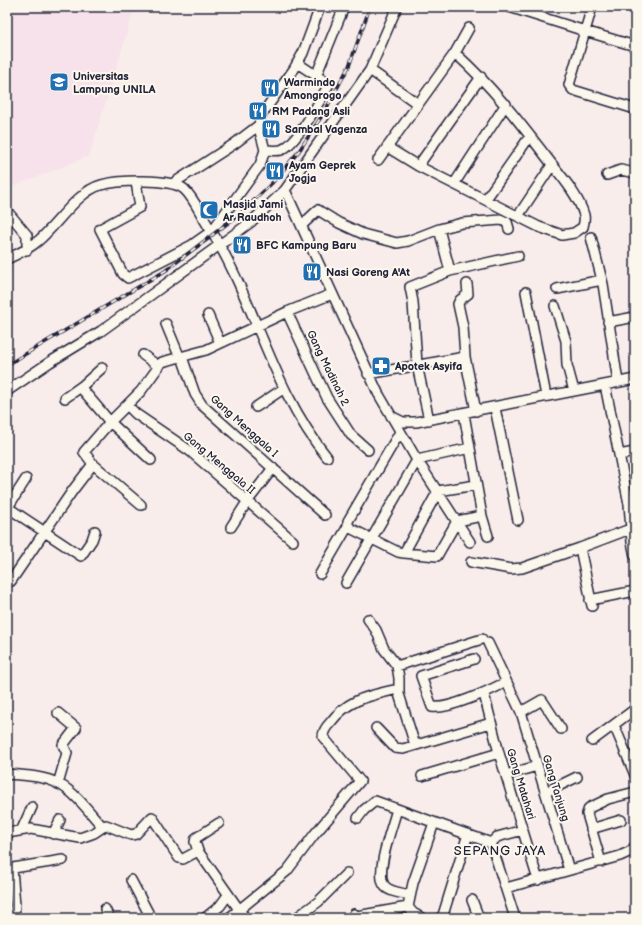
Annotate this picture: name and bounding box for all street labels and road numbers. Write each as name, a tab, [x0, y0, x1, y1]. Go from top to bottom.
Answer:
street label: Gang Madinah 2	[304, 328, 352, 408]
street label: Gang Menggala I	[208, 392, 281, 460]
street label: Gang Menggala II	[181, 429, 258, 497]
street label: Gang Matahari	[504, 747, 538, 821]
street label: Gang Tanjung	[540, 753, 572, 823]

